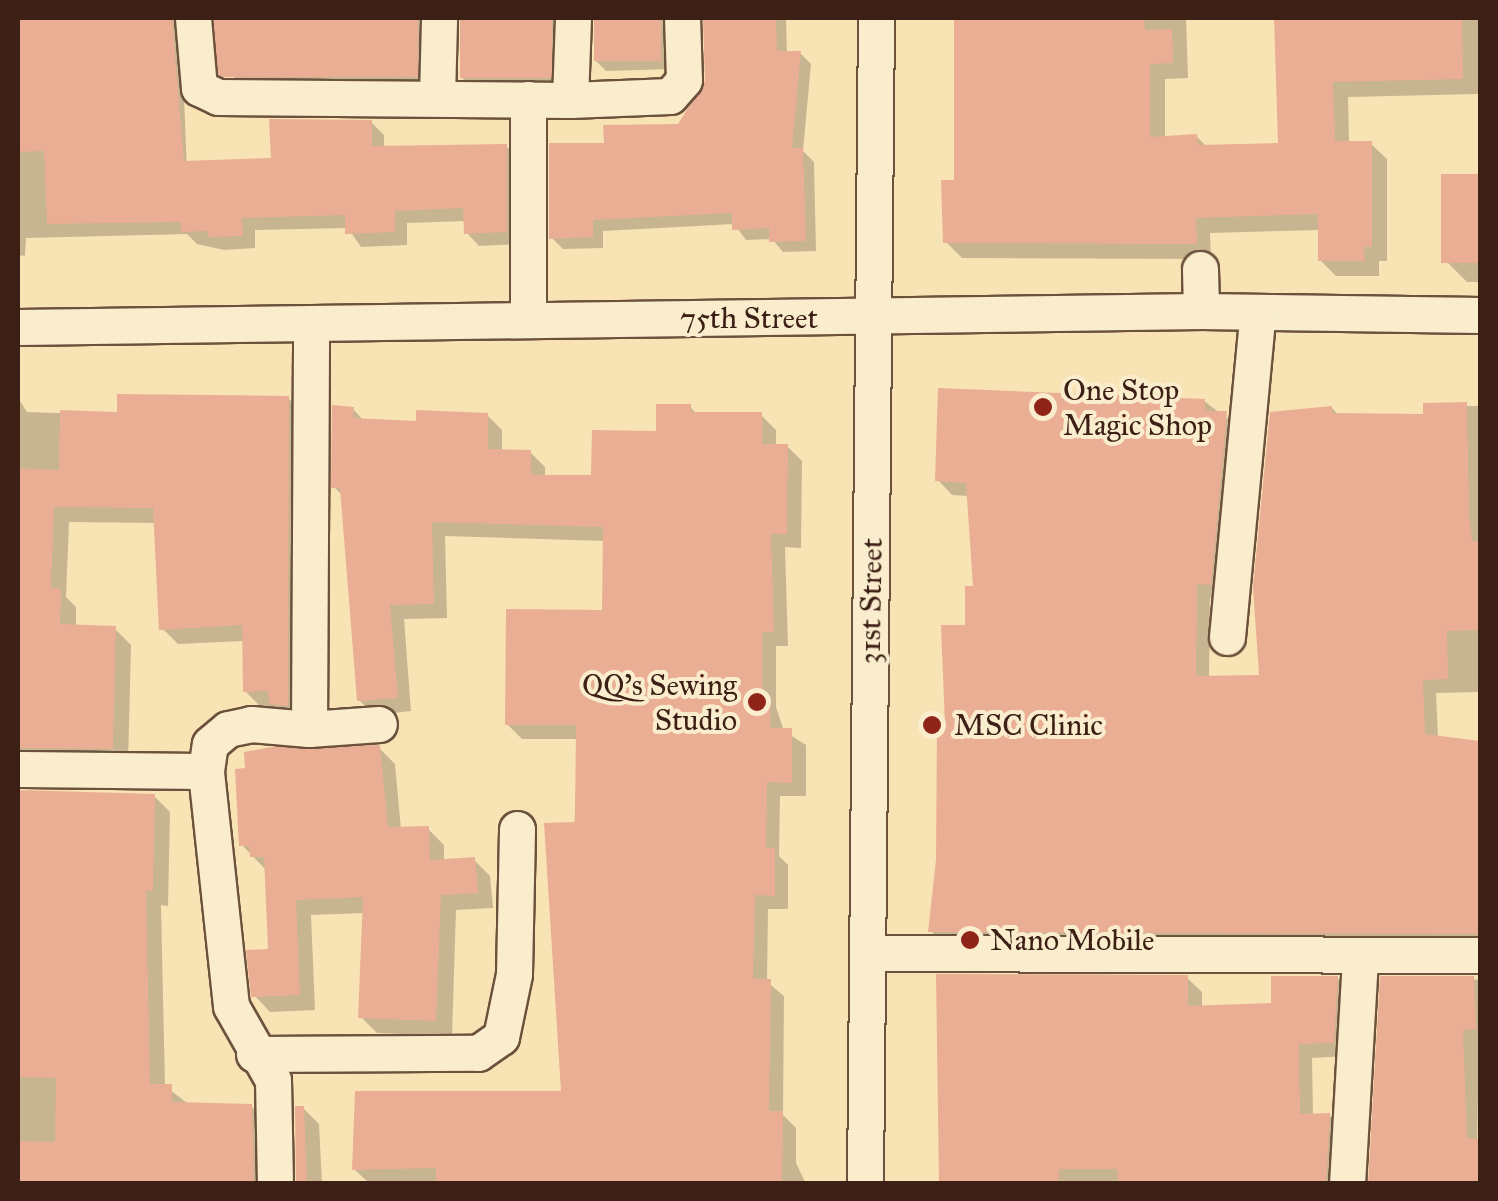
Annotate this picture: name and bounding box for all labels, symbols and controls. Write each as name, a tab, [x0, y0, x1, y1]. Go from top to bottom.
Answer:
street label: 75th Street	[680, 300, 818, 336]
place label: One Stop Magic Shop	[1063, 372, 1212, 442]
marker: One Stop Magic Shop	[1032, 396, 1054, 418]
street label: 31st Street	[852, 537, 890, 665]
place label: QQ's Sewing Studio	[582, 667, 737, 738]
marker: QQ's Sewing Studio	[746, 691, 768, 713]
place label: MSC Clinic	[954, 707, 1103, 743]
marker: MSC Clinic	[919, 712, 945, 738]
place label: Nano Mobile	[990, 922, 1155, 958]
marker: Nano Mobile	[959, 929, 981, 951]

